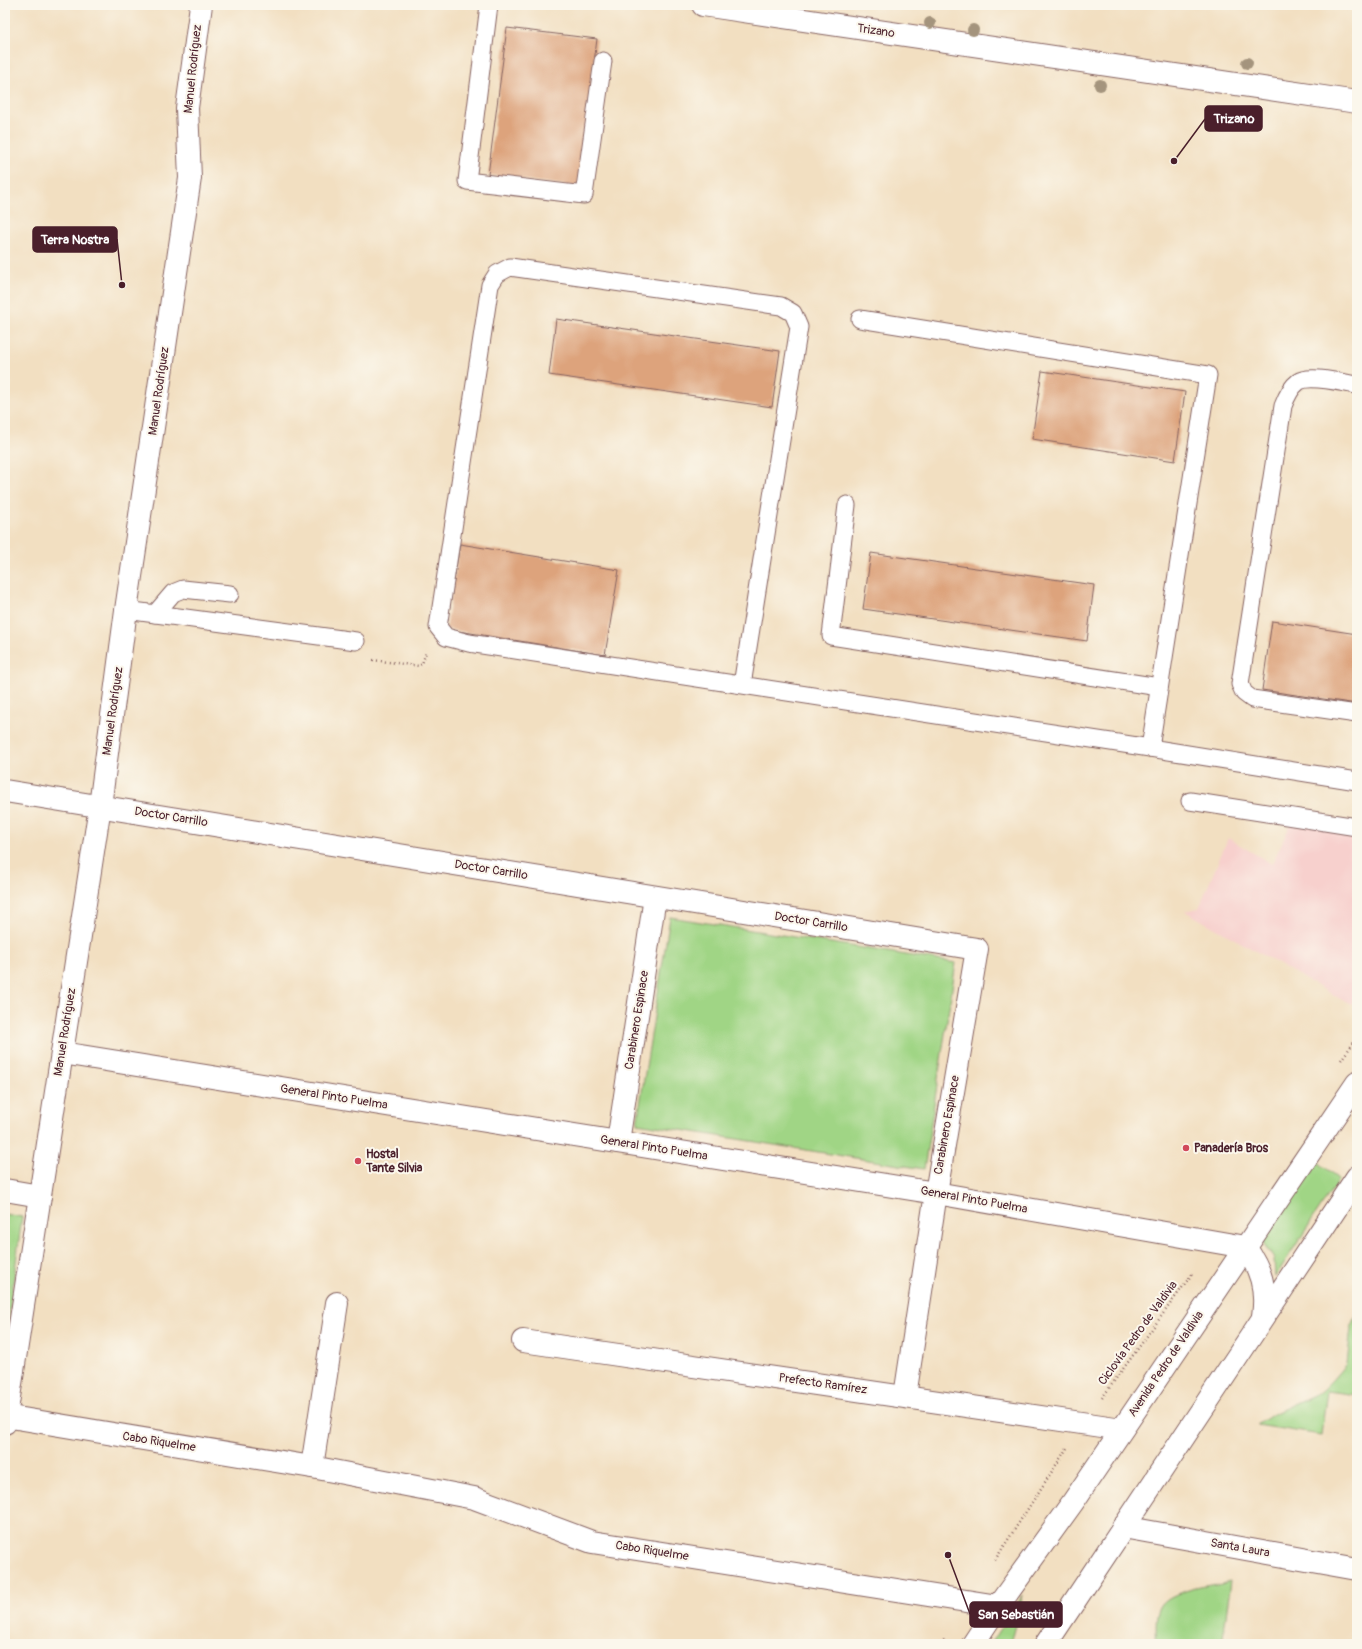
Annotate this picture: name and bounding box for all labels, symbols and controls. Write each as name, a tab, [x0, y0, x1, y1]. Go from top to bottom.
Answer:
street label: Trizano	[856, 21, 896, 41]
street label: Manuel Rodríguez	[181, 24, 205, 114]
callout: Trizano	[1205, 106, 1262, 131]
text: Trizano	[1213, 111, 1254, 127]
callout: Terra Nostra	[33, 227, 117, 252]
text: Terra Nostra	[40, 232, 109, 248]
street label: Manuel Rodríguez	[145, 346, 173, 436]
street label: Manuel Rodríguez	[99, 666, 127, 756]
street label: Doctor Carrillo	[133, 804, 209, 830]
street label: Doctor Carrillo	[453, 857, 529, 883]
street label: Doctor Carrillo	[773, 909, 849, 935]
street label: Carabinero Espinace	[622, 969, 652, 1071]
street label: Manuel Rodríguez	[51, 987, 79, 1077]
street label: Carabinero Espinace	[931, 1074, 963, 1176]
street label: General Pinto Puelma	[279, 1081, 389, 1113]
street label: General Pinto Puelma	[599, 1132, 709, 1164]
place label: Panadería Bros	[1194, 1141, 1269, 1156]
marker: Panadería Bros	[1181, 1143, 1191, 1153]
place label: Hostal Tante Silvia	[365, 1147, 423, 1176]
marker: Hostal Tante Silvia	[353, 1156, 363, 1166]
street label: General Pinto Puelma	[919, 1183, 1029, 1217]
street label: Ciclovía Pedro de Valdivia	[1095, 1278, 1181, 1388]
street label: Avenida Pedro de Valdivia	[1125, 1308, 1207, 1420]
street label: Prefecto Ramírez	[778, 1370, 868, 1398]
street label: Cabo Riquelme	[121, 1429, 197, 1455]
street label: Santa Laura	[1209, 1535, 1271, 1561]
street label: Cabo Riquelme	[614, 1538, 690, 1564]
callout: San Sebastián	[970, 1602, 1062, 1627]
text: San Sebastián	[978, 1607, 1055, 1623]

